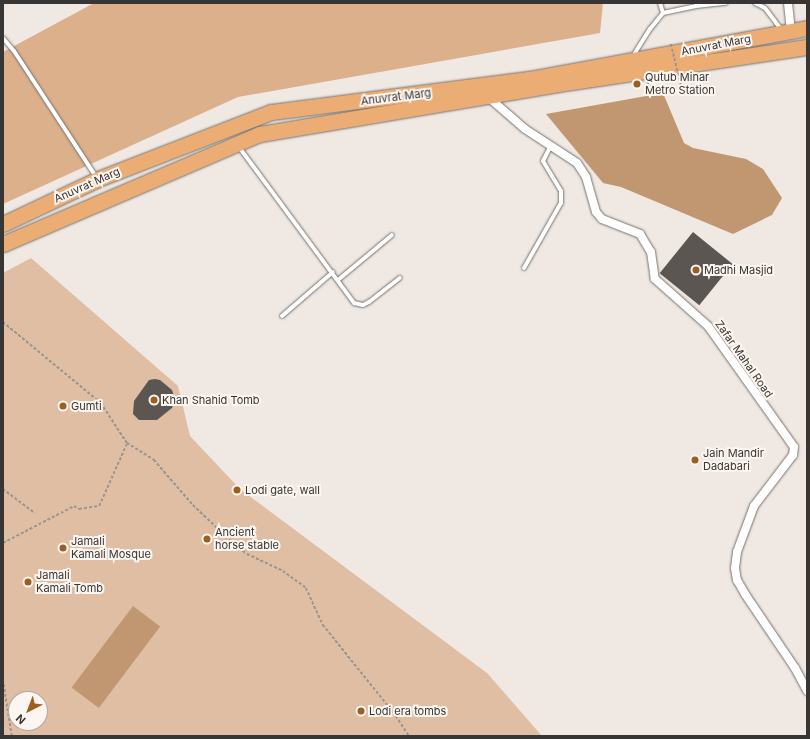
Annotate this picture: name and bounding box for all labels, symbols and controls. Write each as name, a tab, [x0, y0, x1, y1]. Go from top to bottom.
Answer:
street label: Anuvrat Marg	[680, 32, 752, 58]
place label: Qutub Minar Metro Station	[645, 71, 715, 97]
marker: Qutub Minar Metro Station	[632, 79, 642, 89]
street label: Anuvrat Marg	[360, 86, 432, 108]
street label: Anuvrat Marg	[52, 165, 122, 205]
place label: Madhi Masjid	[704, 263, 773, 277]
marker: Madhi Masjid	[691, 265, 701, 275]
street label: Zafar Mahal Road	[712, 318, 776, 400]
place label: Khan Shahid Tomb	[162, 393, 260, 407]
marker: Khan Shahid Tomb	[149, 395, 159, 405]
place label: Gumti	[71, 399, 102, 413]
marker: Gumti	[58, 401, 68, 411]
place label: Jain Mandir Dadabari	[703, 447, 764, 473]
marker: Jain Mandir Dadabari	[690, 455, 700, 465]
place label: Lodi gate, wall	[245, 483, 320, 497]
marker: Lodi gate, wall	[232, 485, 242, 495]
place label: Ancient horse stable	[215, 526, 279, 552]
marker: Ancient horse stable	[202, 534, 212, 544]
place label: Jamali Kamali Mosque	[71, 535, 151, 561]
marker: Jamali Kamali Mosque	[58, 543, 68, 553]
place label: Jamali Kamali Tomb	[36, 569, 103, 595]
marker: Jamali Kamali Tomb	[23, 577, 33, 587]
north arrow	[8, 691, 48, 731]
place label: Lodi era tombs	[369, 704, 446, 718]
marker: Lodi era tombs	[356, 706, 366, 716]
text: N	[13, 711, 28, 727]

